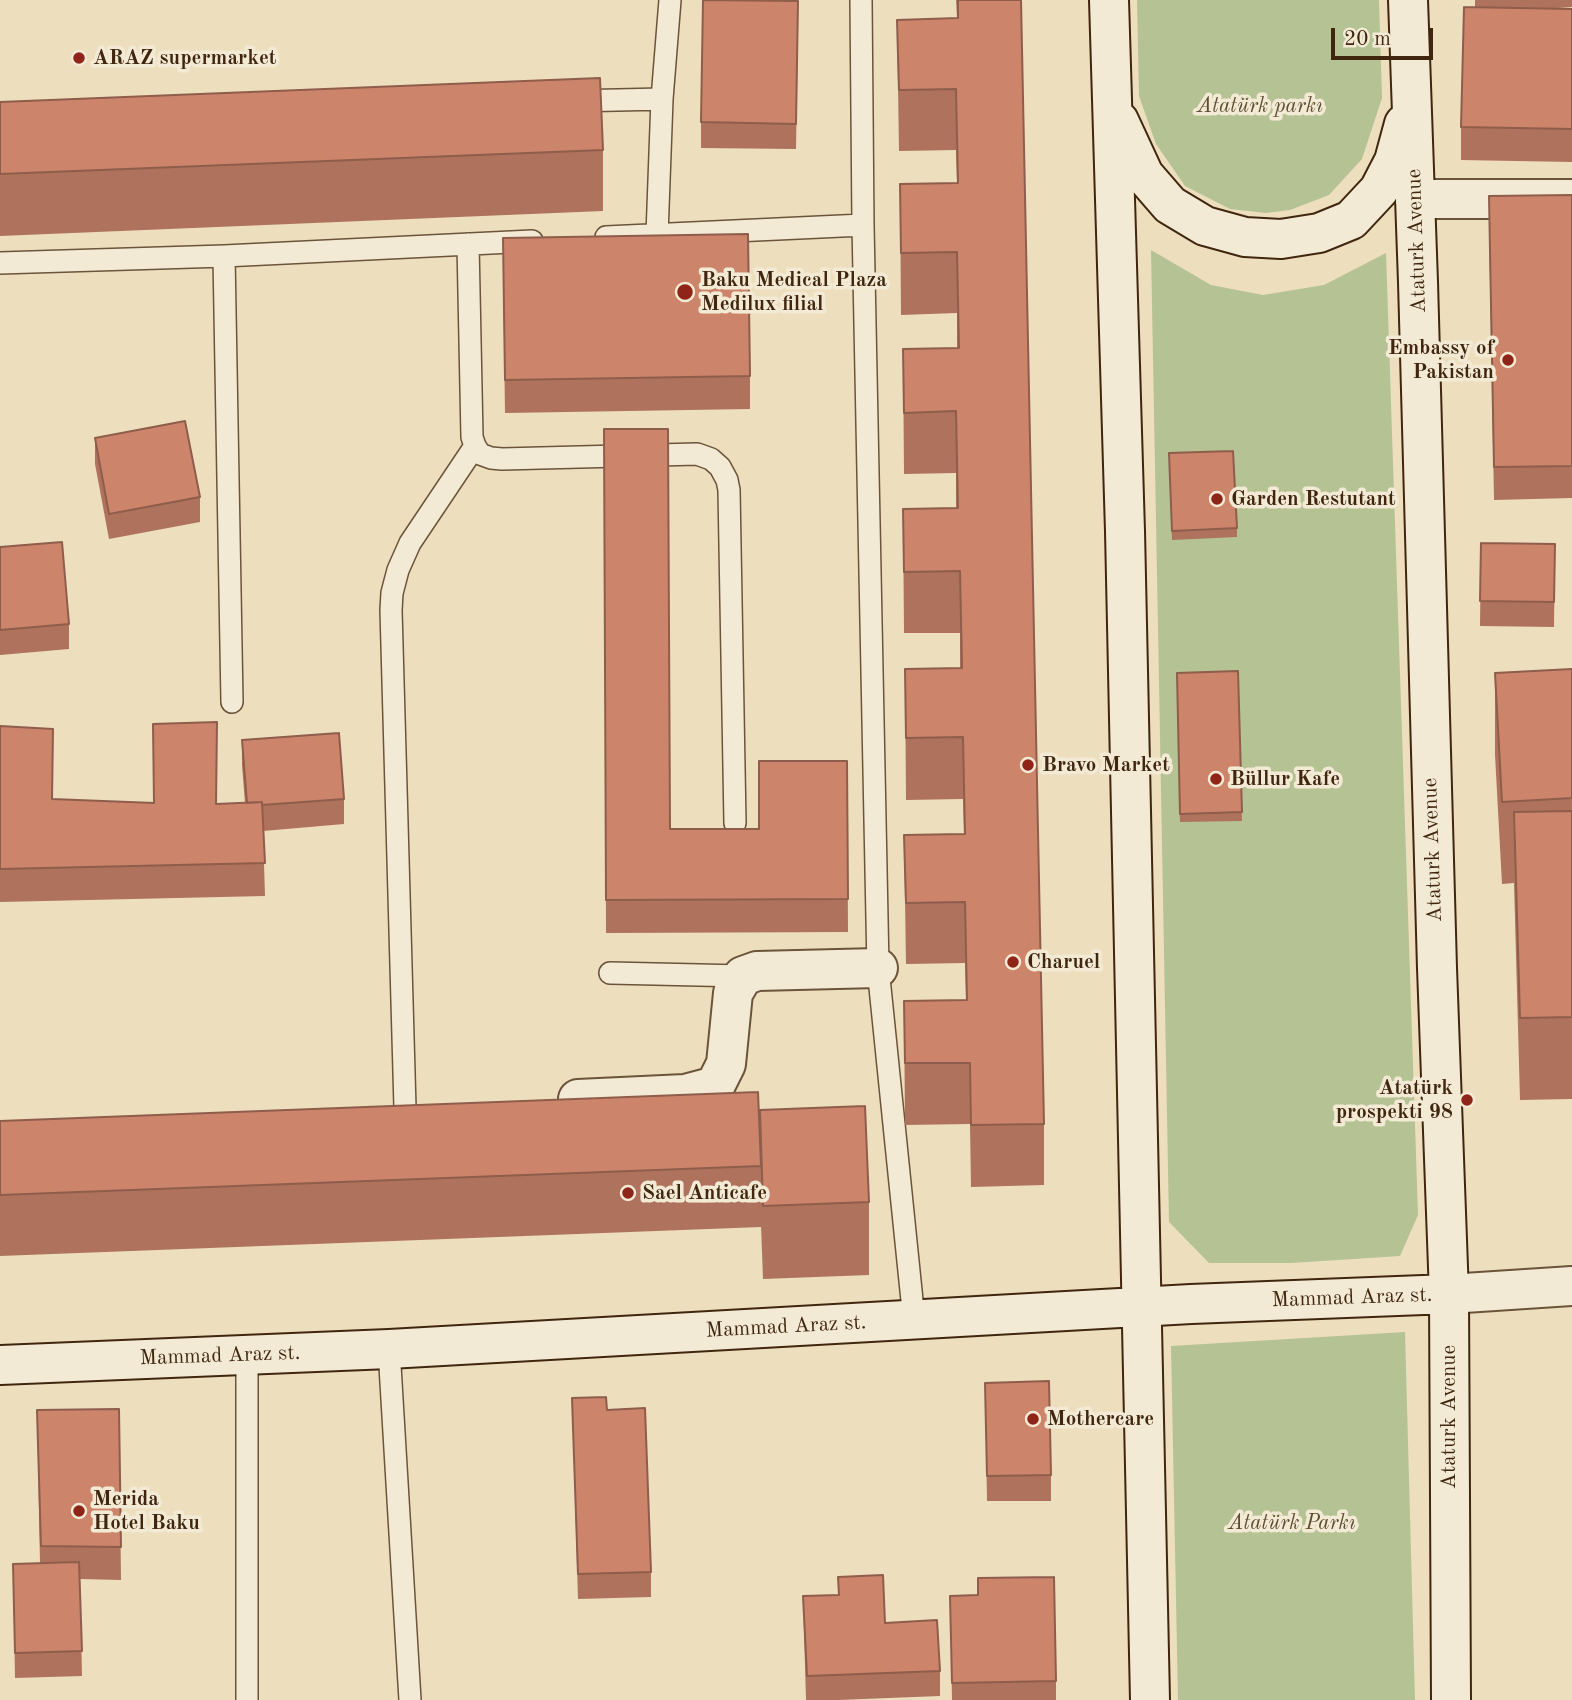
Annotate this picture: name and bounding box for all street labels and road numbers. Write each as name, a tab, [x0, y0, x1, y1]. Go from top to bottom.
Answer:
street label: Ataturk Avenue	[1402, 168, 1432, 314]
street label: Ataturk Avenue	[1418, 777, 1448, 923]
street label: Mammad Araz st.	[1271, 1283, 1433, 1313]
street label: Mammad Araz st.	[705, 1310, 867, 1344]
street label: Mammad Araz st.	[139, 1341, 301, 1371]
street label: Ataturk Avenue	[1436, 1345, 1462, 1489]

